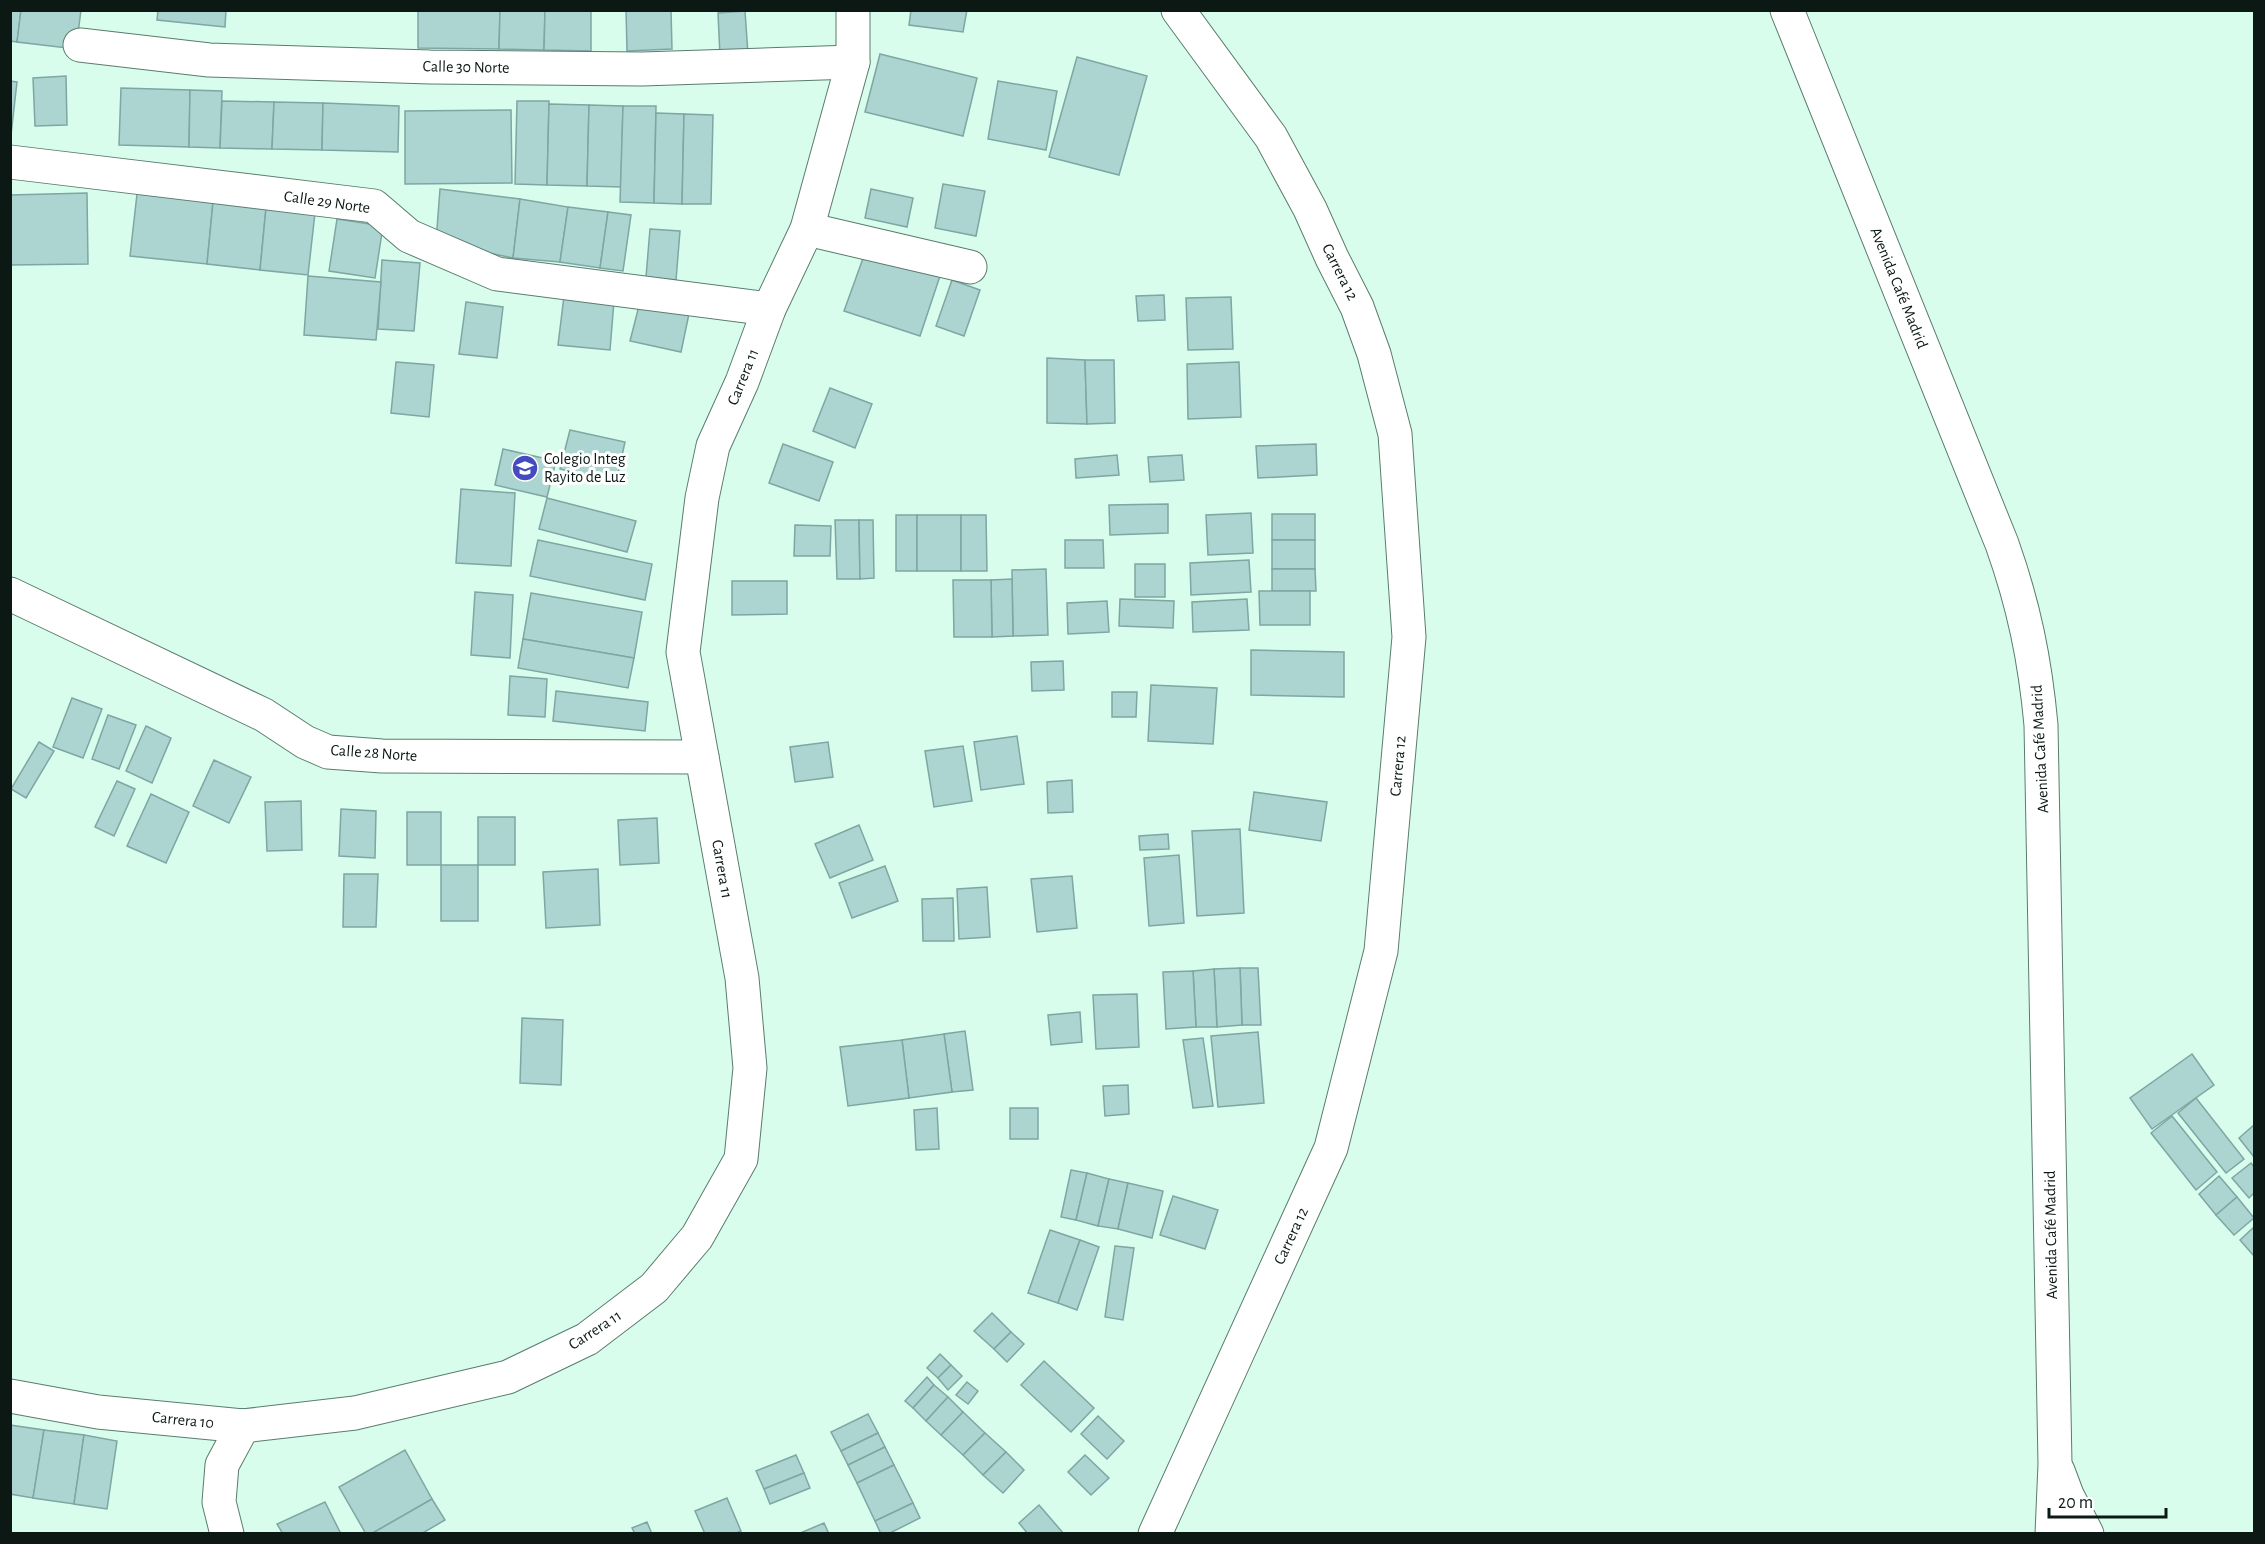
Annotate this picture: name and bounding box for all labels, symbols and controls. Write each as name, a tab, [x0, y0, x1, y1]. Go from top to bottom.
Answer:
street label: Calle 30 Norte	[422, 58, 510, 76]
street label: Calle 29 Norte	[283, 188, 371, 216]
street label: Avenida Café Madrid	[1867, 225, 1931, 351]
street label: Carrera 12	[1319, 241, 1361, 303]
street label: Carrera 11	[724, 347, 762, 407]
place label: Colegio Integ Rayito de Luz	[544, 451, 626, 486]
school or university icon: Colegio Integ Rayito de Luz	[510, 453, 540, 483]
street label: Avenida Café Madrid	[2029, 684, 2051, 814]
street label: Carrera 12	[1387, 735, 1409, 797]
street label: Calle 28 Norte	[330, 742, 418, 764]
street label: Carrera 11	[709, 838, 735, 900]
street label: Avenida Café Madrid	[2042, 1170, 2060, 1300]
street label: Carrera 12	[1271, 1205, 1311, 1267]
street label: Carrera 11	[566, 1307, 624, 1353]
street label: Carrera 10	[151, 1409, 215, 1431]
scale bar	[2049, 1481, 2166, 1519]
text: 20 m	[2058, 1494, 2093, 1512]

